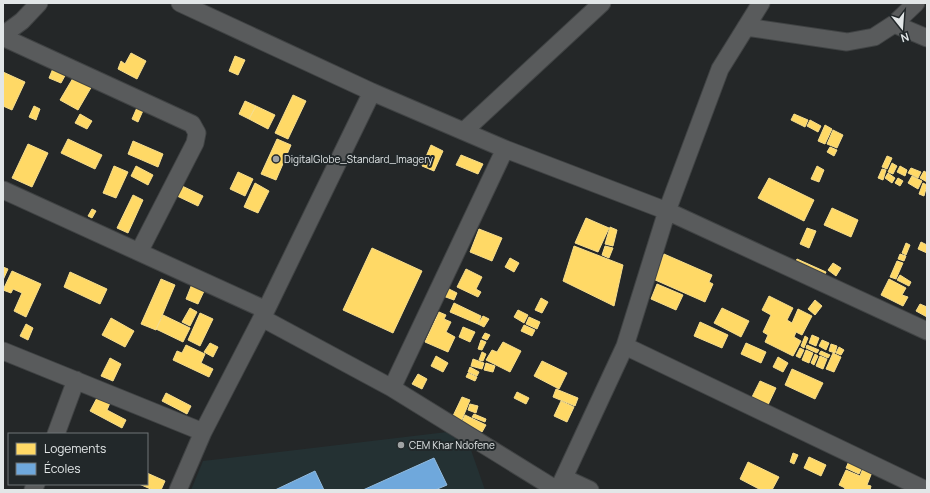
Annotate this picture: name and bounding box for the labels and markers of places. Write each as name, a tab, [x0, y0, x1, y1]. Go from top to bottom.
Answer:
place label: DigitalGlobe_Standard_Imagery	[284, 152, 434, 166]
marker: DigitalGlobe_Standard_Imagery	[271, 154, 281, 164]
place label: CEM Khar Ndofene	[409, 438, 495, 452]
marker: CEM Khar Ndofene	[396, 440, 406, 450]

